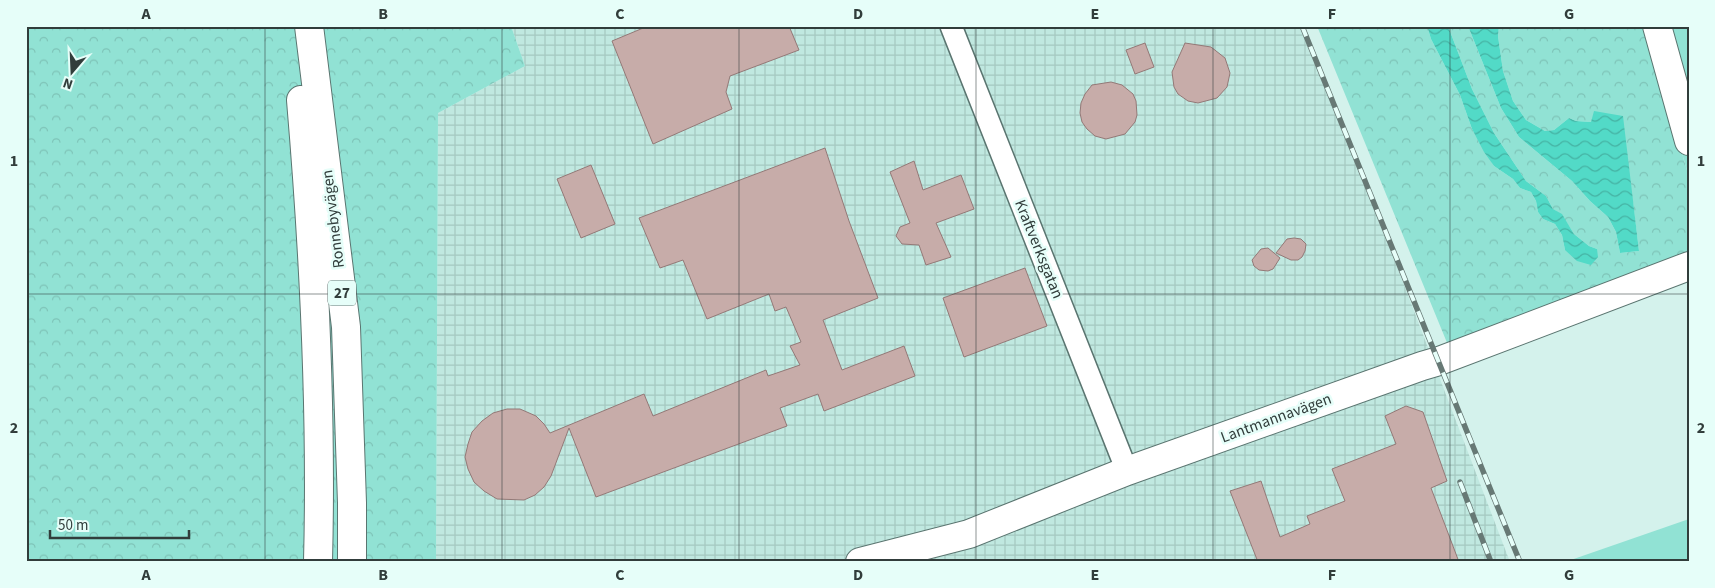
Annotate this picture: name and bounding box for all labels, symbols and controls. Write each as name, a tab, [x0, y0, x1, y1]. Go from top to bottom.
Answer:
text: A	[140, 3, 151, 25]
text: B	[378, 3, 388, 25]
text: C	[615, 3, 625, 25]
text: D	[853, 3, 863, 25]
text: E	[1091, 3, 1099, 25]
text: F	[1328, 3, 1336, 25]
text: G	[1564, 3, 1574, 25]
north arrow	[48, 48, 98, 98]
text: N	[60, 72, 76, 94]
text: 1	[10, 150, 18, 172]
text: 1	[1697, 150, 1705, 172]
street label: Ronnebyvägen	[316, 168, 350, 270]
street label: Kraftverksgatan	[1009, 196, 1069, 302]
road number: 27	[328, 280, 356, 306]
street label: Lantmannavägen	[1217, 388, 1335, 448]
text: 2	[10, 417, 18, 439]
text: 2	[1697, 417, 1705, 439]
scale bar	[50, 508, 189, 540]
text: 50 m	[58, 515, 88, 536]
text: A	[140, 564, 151, 586]
text: B	[378, 564, 388, 586]
text: C	[615, 564, 625, 586]
text: D	[853, 564, 863, 586]
text: E	[1091, 564, 1099, 586]
text: F	[1328, 564, 1336, 586]
text: G	[1564, 564, 1574, 586]

